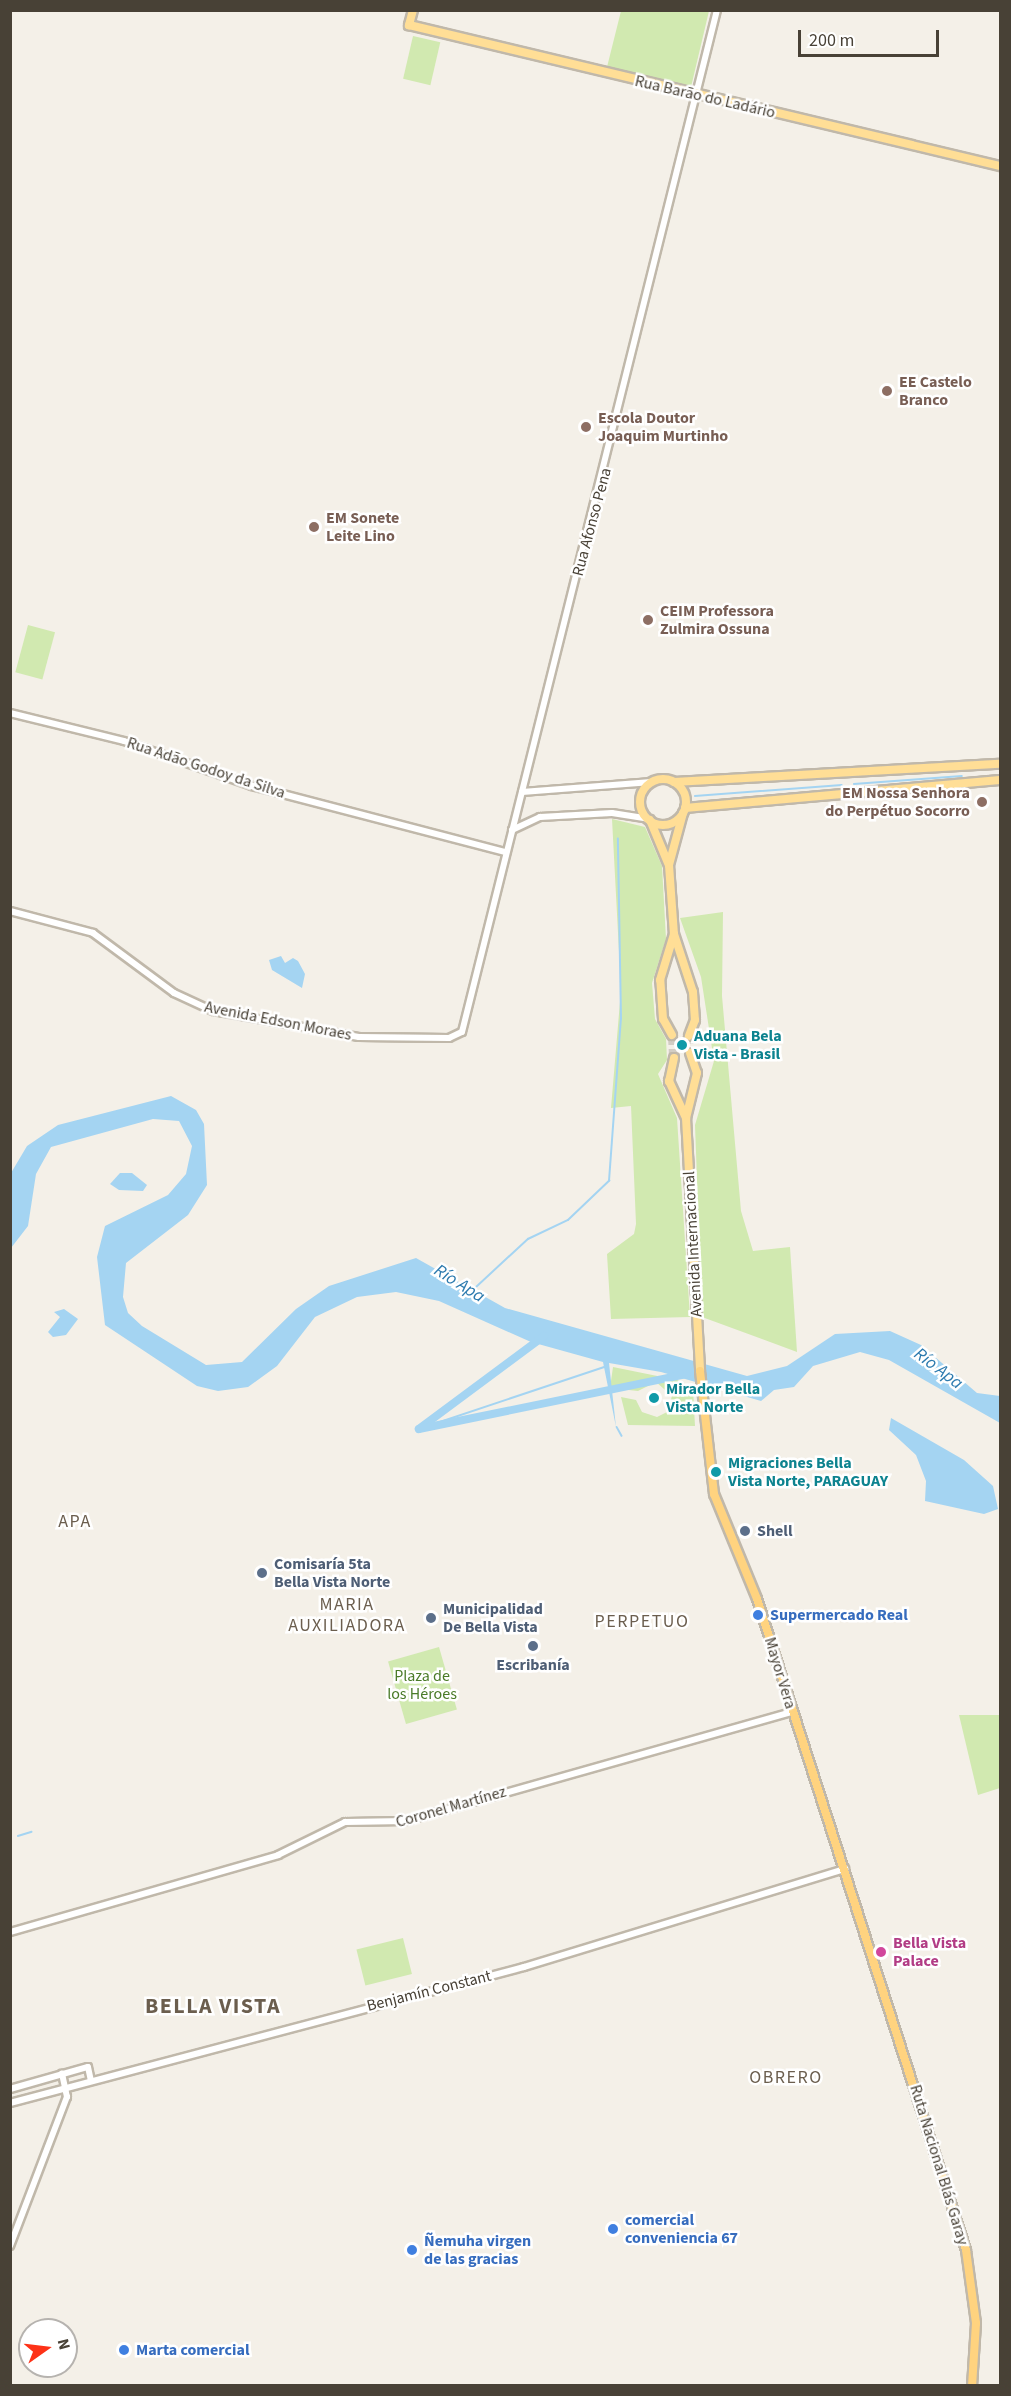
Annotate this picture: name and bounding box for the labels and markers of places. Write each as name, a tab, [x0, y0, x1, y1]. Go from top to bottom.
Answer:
place label: EE Castelo Branco	[899, 372, 972, 410]
marker: EE Castelo Branco	[880, 384, 894, 398]
place label: Escola Doutor Joaquim Murtinho	[598, 408, 728, 446]
marker: Escola Doutor Joaquim Murtinho	[579, 420, 593, 434]
place label: EM Sonete Leite Lino	[326, 508, 399, 546]
marker: EM Sonete Leite Lino	[307, 520, 321, 534]
place label: CEIM Professora Zulmira Ossuna	[660, 601, 774, 639]
marker: CEIM Professora Zulmira Ossuna	[641, 613, 655, 627]
place label: EM Nossa Senhora do Perpétuo Socorro	[825, 783, 970, 821]
marker: EM Nossa Senhora do Perpétuo Socorro	[975, 795, 989, 809]
place label: Aduana Bela Vista - Brasil	[694, 1026, 782, 1064]
marker: Aduana Bela Vista - Brasil	[675, 1038, 689, 1052]
place label: Mirador Bella Vista Norte	[666, 1379, 760, 1417]
marker: Mirador Bella Vista Norte	[647, 1391, 661, 1405]
place label: Migraciones Bella Vista Norte, PARAGUAY	[728, 1453, 888, 1491]
marker: Migraciones Bella Vista Norte, PARAGUAY	[709, 1465, 723, 1479]
place label: Shell	[757, 1521, 792, 1541]
marker: Shell	[738, 1524, 752, 1538]
place label: Comisaría 5ta Bella Vista Norte	[274, 1554, 390, 1592]
marker: Comisaría 5ta Bella Vista Norte	[255, 1566, 269, 1580]
place label: Municipalidad De Bella Vista	[443, 1599, 543, 1637]
place label: Supermercado Real	[770, 1605, 908, 1625]
marker: Supermercado Real	[751, 1608, 765, 1622]
marker: Municipalidad De Bella Vista	[424, 1611, 438, 1625]
marker: Escribanía	[526, 1639, 540, 1653]
place label: Escribanía	[496, 1655, 570, 1675]
place label: Bella Vista Palace	[893, 1933, 966, 1971]
marker: Bella Vista Palace	[874, 1945, 888, 1959]
place label: comercial conveniencia 67	[625, 2210, 738, 2248]
marker: comercial conveniencia 67	[606, 2222, 620, 2236]
place label: Ñemuha virgen de las gracias	[424, 2231, 531, 2269]
marker: Ñemuha virgen de las gracias	[405, 2243, 419, 2257]
place label: Marta comercial	[136, 2340, 249, 2360]
marker: Marta comercial	[117, 2343, 131, 2357]

